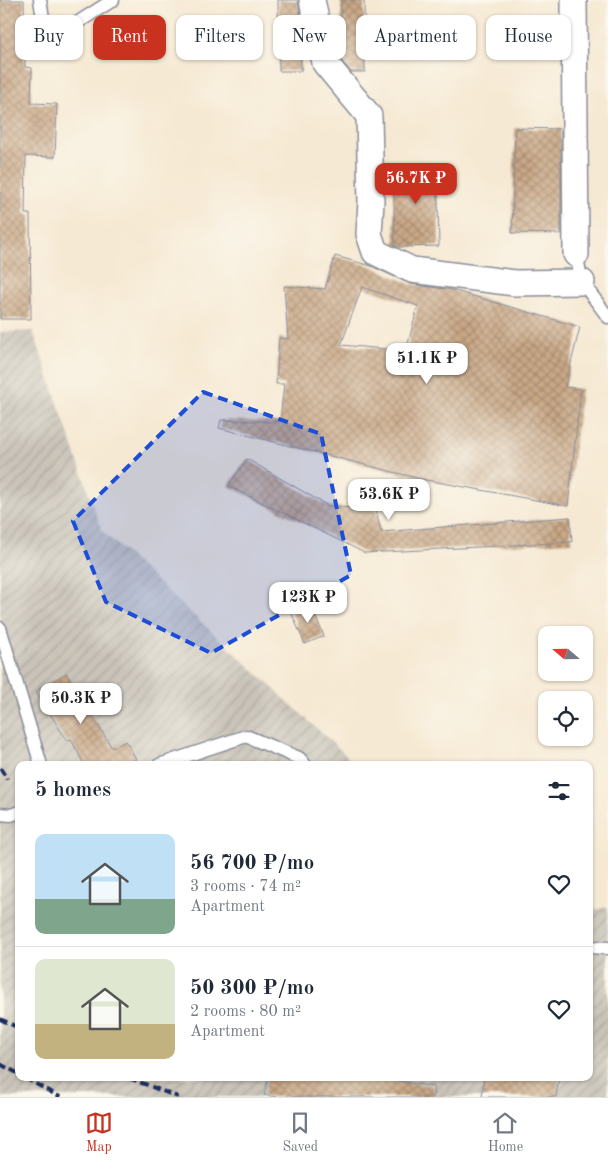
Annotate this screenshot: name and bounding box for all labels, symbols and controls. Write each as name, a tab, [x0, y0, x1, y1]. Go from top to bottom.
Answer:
chip: Buy	[15, 15, 83, 60]
chip: Rent	[93, 15, 166, 60]
chip: Filters	[176, 15, 263, 60]
chip: New	[273, 15, 346, 60]
chip: Apartment	[356, 15, 476, 60]
chip: House	[486, 15, 571, 60]
pin: 56.7K ₽	[370, 162, 462, 205]
text: 56.7K ₽	[386, 171, 446, 187]
pin: 51.1K ₽	[381, 342, 473, 385]
text: 51.1K ₽	[397, 351, 457, 367]
pin: 53.6K ₽	[343, 478, 435, 521]
text: 53.6K ₽	[359, 487, 419, 503]
pin: 123K ₽	[267, 582, 349, 624]
text: 123K ₽	[280, 590, 336, 606]
north arrow	[538, 626, 592, 681]
map controls	[538, 626, 593, 746]
pin: 50.3K ₽	[35, 682, 127, 725]
text: 50.3K ₽	[51, 691, 111, 707]
button: locate	[538, 691, 593, 746]
icon: filters	[545, 777, 573, 805]
text: 5 homes	[35, 780, 111, 801]
text: 56 700 ₽/mo	[190, 853, 314, 874]
icon: home	[75, 854, 135, 914]
icon: heart	[545, 870, 573, 898]
text: 3 rooms · 74 m²	[190, 879, 301, 895]
text: Apartment	[190, 899, 265, 915]
text: 50 300 ₽/mo	[190, 978, 314, 999]
icon: home	[75, 979, 135, 1039]
icon: heart	[545, 995, 573, 1023]
text: 2 rooms · 80 m²	[190, 1004, 301, 1020]
text: Apartment	[190, 1024, 265, 1040]
tab: Map	[85, 1109, 113, 1156]
tab: Saved	[282, 1109, 318, 1156]
tab: Home	[488, 1109, 523, 1156]

